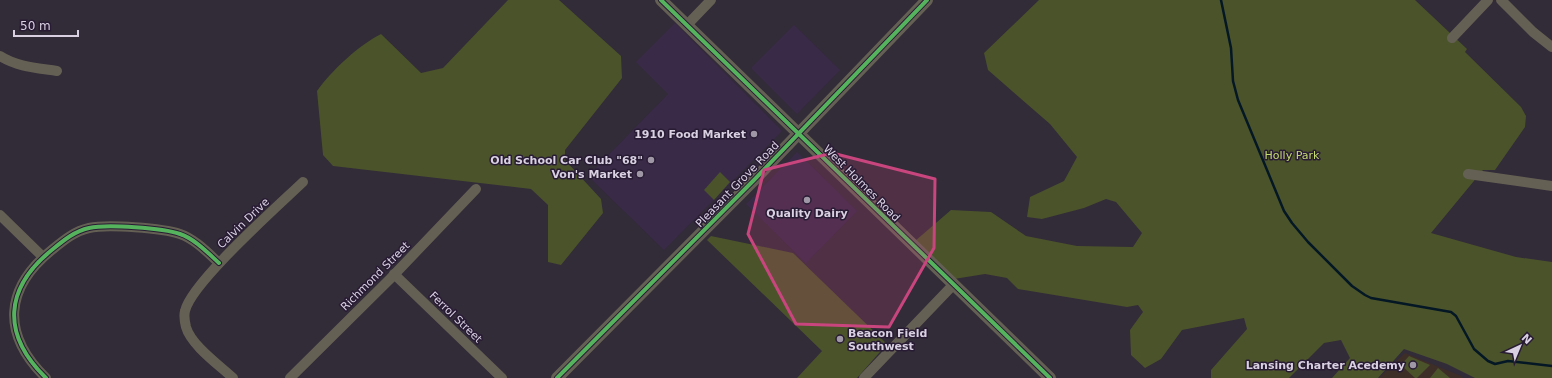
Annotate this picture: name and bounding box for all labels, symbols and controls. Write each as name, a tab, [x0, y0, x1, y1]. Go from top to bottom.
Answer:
scale bar	[14, 12, 78, 38]
text: 50 m	[20, 19, 51, 33]
place label: 1910 Food Market	[634, 128, 746, 141]
marker: 1910 Food Market	[749, 129, 759, 139]
street label: Pleasant Grove Road	[693, 139, 782, 230]
street label: West Holmes Road	[821, 142, 903, 224]
park label: Holly Park	[1265, 149, 1320, 162]
place label: Old School Car Club "68"	[490, 154, 643, 167]
marker: Old School Car Club "68"	[646, 155, 656, 165]
place label: Von's Market	[551, 168, 632, 181]
marker: Von's Market	[635, 169, 645, 179]
street label: Calvin Drive	[215, 195, 272, 251]
marker: Quality Dairy	[802, 195, 812, 205]
place label: Quality Dairy	[766, 207, 848, 220]
street label: Richmond Street	[338, 239, 413, 313]
street label: Ferrol Street	[427, 289, 485, 346]
north arrow	[1500, 326, 1540, 366]
place label: Beacon Field Southwest	[848, 327, 927, 353]
text: N	[1519, 331, 1534, 347]
marker: Beacon Field Southwest	[835, 334, 845, 344]
place label: Lansing Charter Acedemy	[1246, 359, 1405, 372]
marker: Lansing Charter Acedemy	[1408, 360, 1418, 370]

